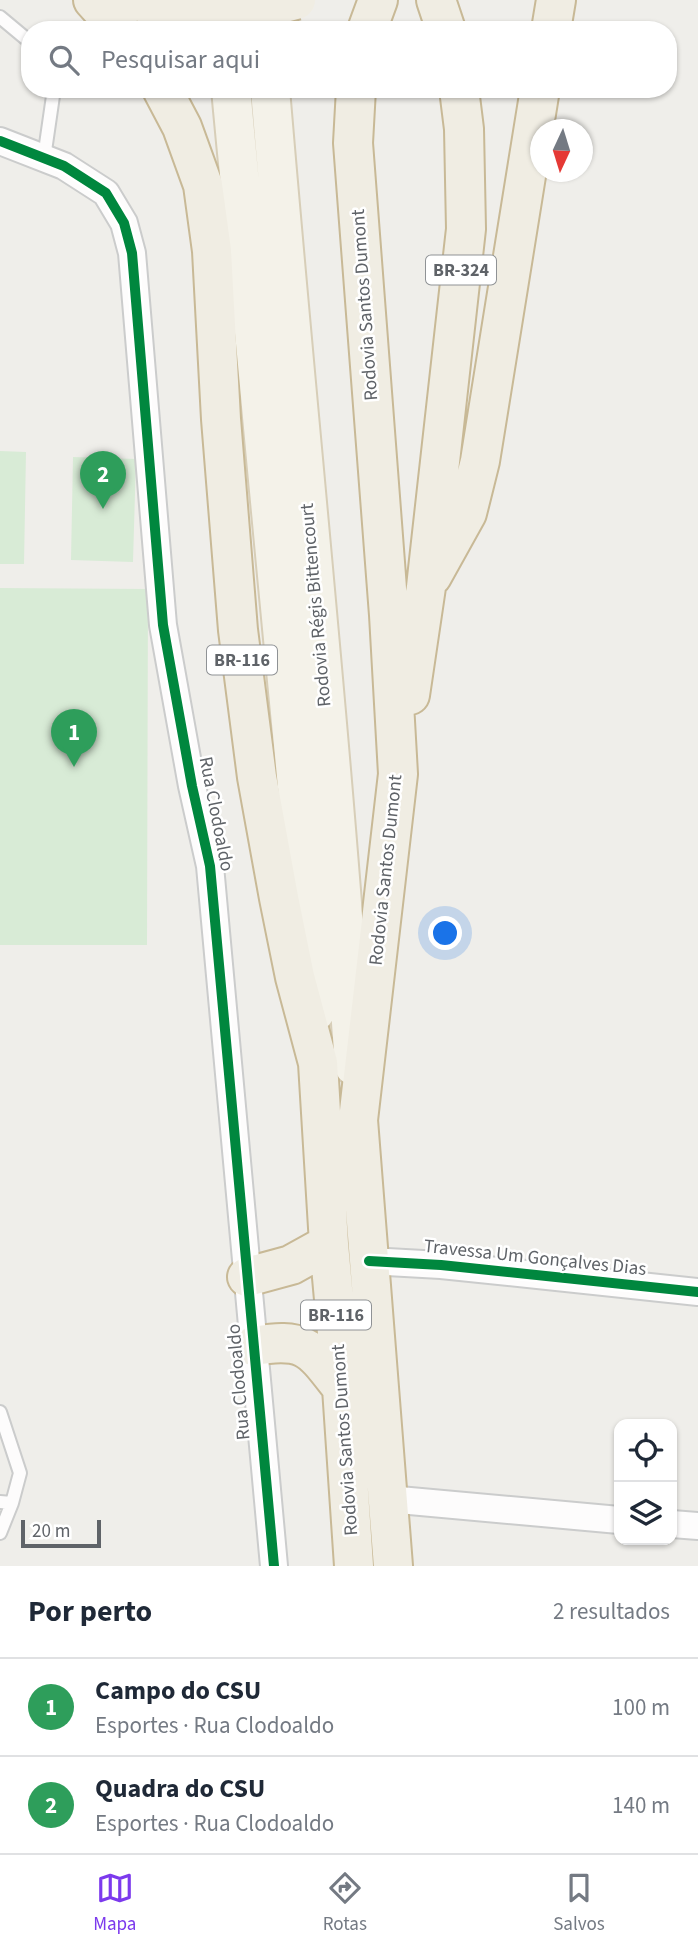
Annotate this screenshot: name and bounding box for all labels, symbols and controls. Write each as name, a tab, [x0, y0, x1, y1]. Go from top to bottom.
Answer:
search box	[21, 21, 677, 98]
icon: search	[45, 41, 83, 79]
text: Pesquisar aqui	[101, 41, 260, 78]
north arrow	[530, 119, 593, 182]
street label: Rodovia Santos Dumont	[345, 208, 385, 402]
road number: BR-324	[426, 256, 496, 284]
pin: 2	[80, 451, 126, 509]
street label: Rodovia Régis Bittencourt	[294, 502, 338, 708]
road number: BR-116	[207, 646, 277, 674]
pin: 1	[51, 709, 97, 767]
street label: Rua Clodoaldo	[192, 754, 240, 874]
street label: Rodovia Santos Dumont	[363, 773, 410, 967]
your location	[428, 916, 462, 950]
street label: Travessa Um Gonçalves Dias	[422, 1233, 648, 1283]
road number: BR-116	[301, 1300, 371, 1330]
street label: Rua Clodoaldo	[220, 1323, 258, 1441]
street label: Rodovia Santos Dumont	[325, 1343, 365, 1537]
map controls	[614, 1419, 677, 1545]
button: locate	[614, 1419, 677, 1482]
button: layers	[614, 1482, 677, 1545]
scale bar	[21, 1517, 102, 1549]
text: 20 m	[32, 1518, 70, 1545]
text: Por perto	[28, 1590, 152, 1633]
text: 2 resultados	[553, 1595, 670, 1628]
text: Campo do CSU	[95, 1672, 261, 1709]
text: 1	[45, 1691, 57, 1724]
text: 100 m	[612, 1691, 670, 1724]
text: Esportes · Rua Clodoaldo	[95, 1709, 334, 1742]
text: Quadra do CSU	[95, 1770, 265, 1807]
text: 2	[45, 1789, 57, 1822]
text: 140 m	[612, 1789, 670, 1822]
text: Esportes · Rua Clodoaldo	[95, 1807, 334, 1840]
tab: Mapa	[93, 1869, 136, 1938]
tab: Rotas	[323, 1869, 367, 1938]
tab: Salvos	[553, 1869, 605, 1938]

